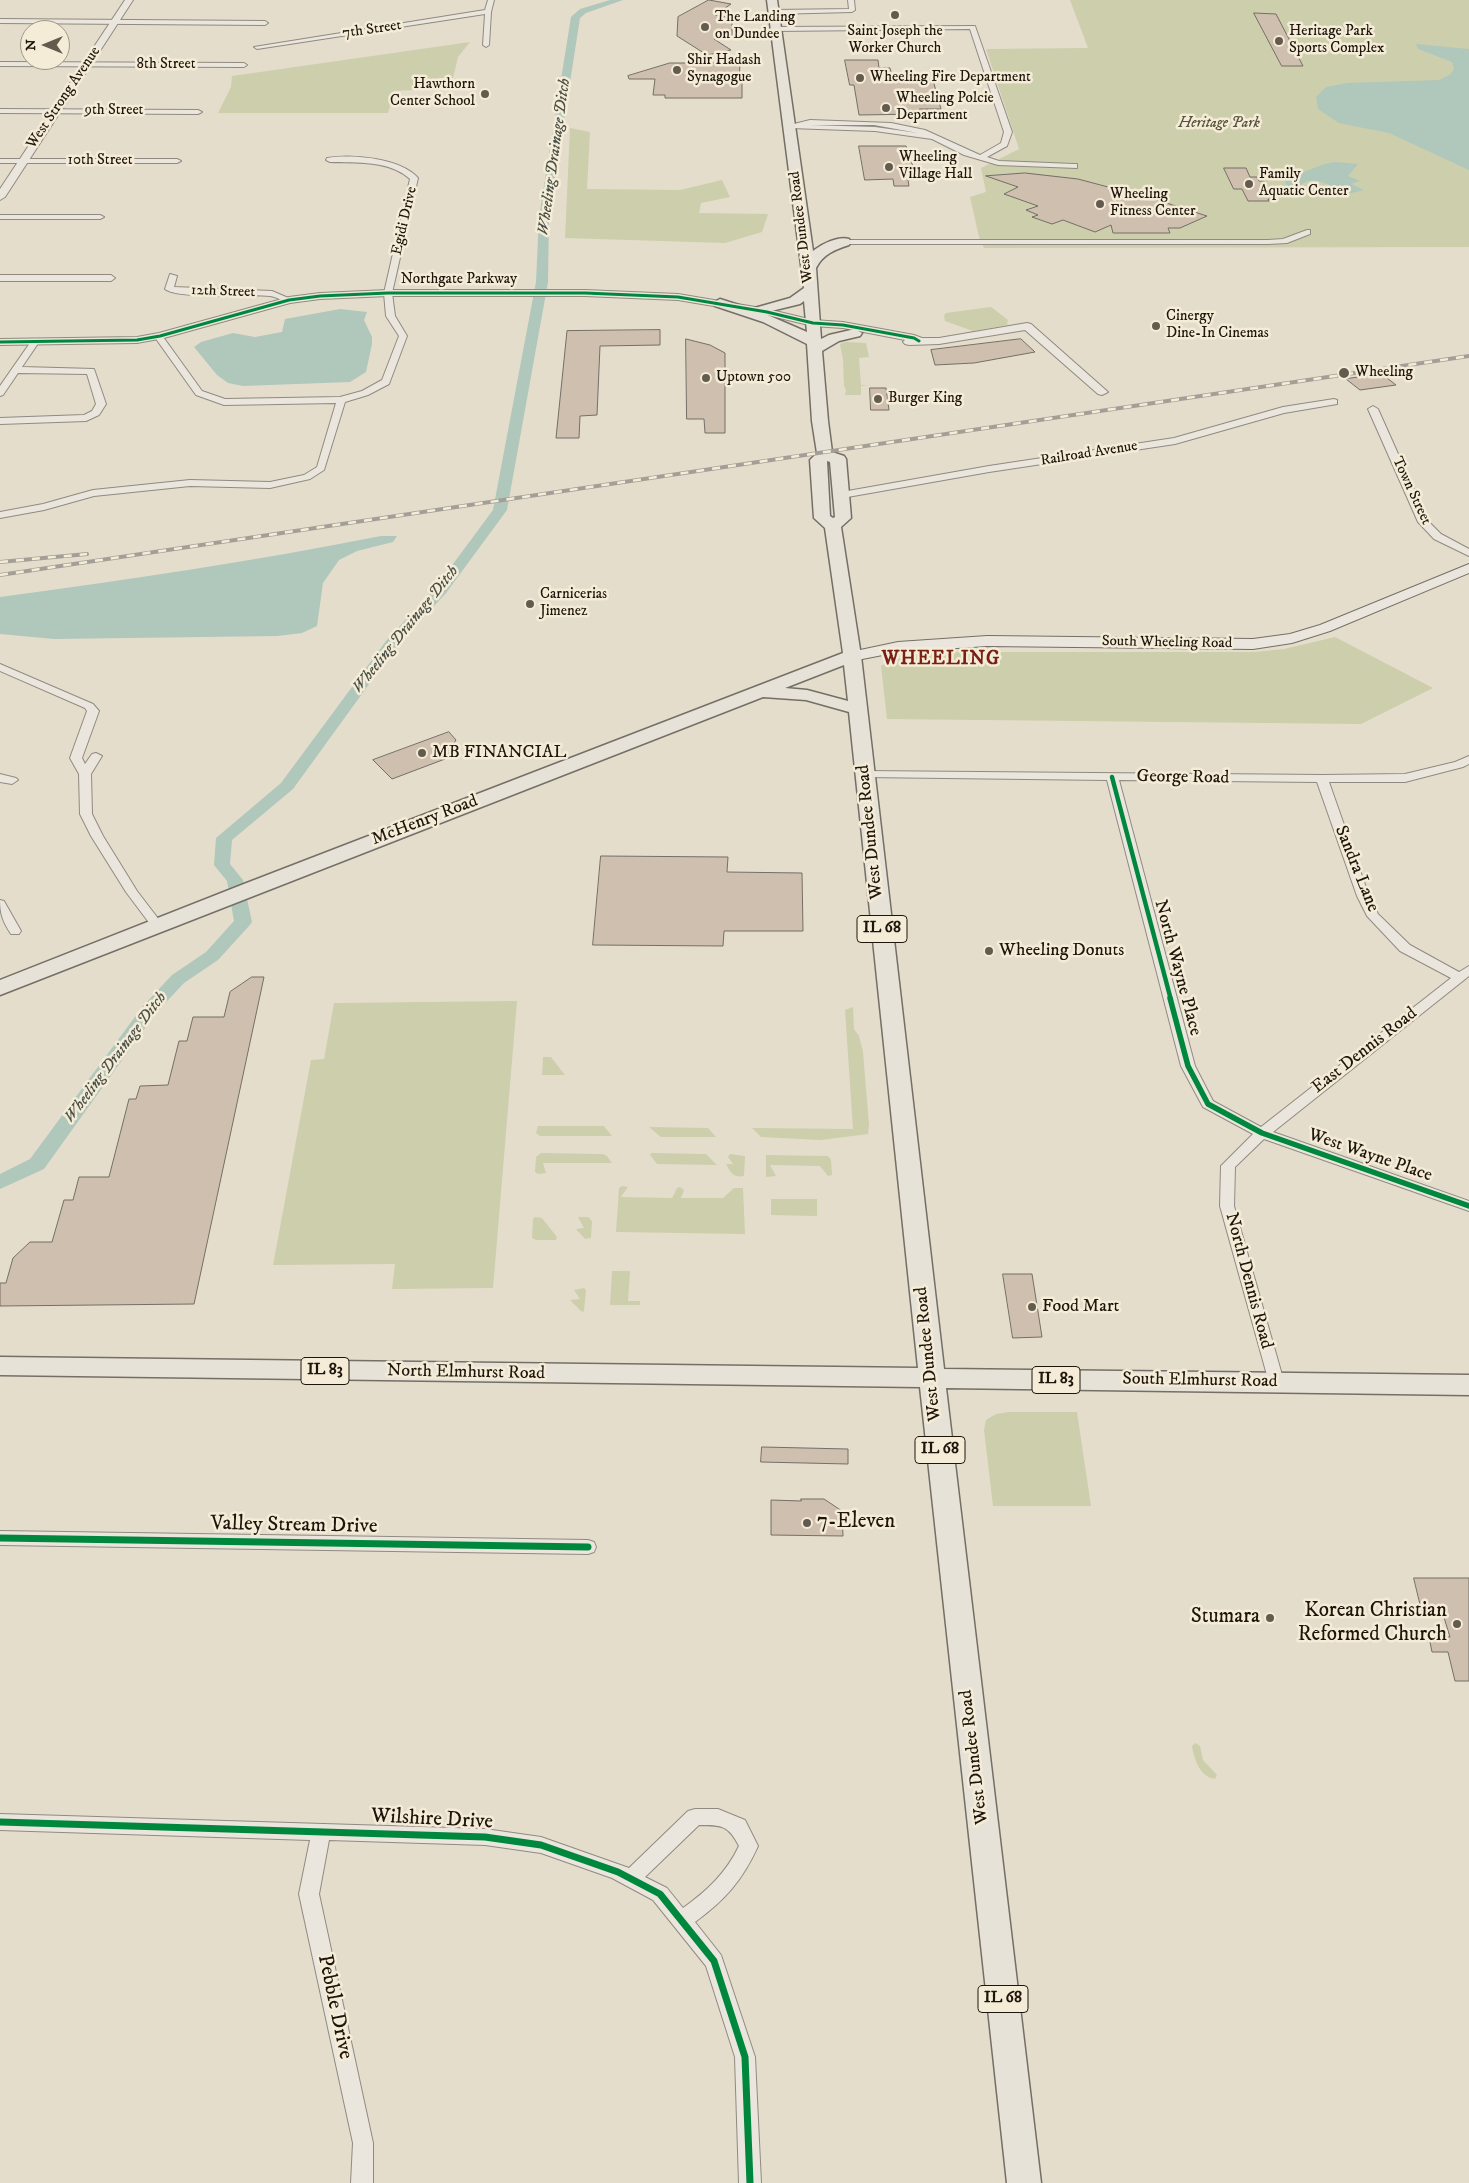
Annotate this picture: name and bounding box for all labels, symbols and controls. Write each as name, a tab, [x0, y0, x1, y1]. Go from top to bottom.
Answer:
place label: The Landing on Dundee	[715, 9, 795, 44]
marker: Saint Joseph the Worker Church	[889, 9, 901, 21]
street label: 7th Street	[341, 17, 403, 43]
north arrow	[20, 20, 70, 70]
marker: The Landing on Dundee	[699, 21, 711, 33]
place label: Saint Joseph the Worker Church	[847, 23, 943, 58]
place label: Heritage Park Sports Complex	[1289, 23, 1384, 58]
marker: Heritage Park Sports Complex	[1273, 35, 1285, 47]
text: N	[22, 39, 40, 51]
street label: West Strong Avenue	[23, 43, 105, 153]
place label: Shir Hadash Synagogue	[687, 52, 761, 87]
street label: 8th Street	[137, 56, 195, 74]
marker: Shir Hadash Synagogue	[671, 64, 683, 76]
place label: Wheeling Fire Department	[870, 69, 1031, 87]
marker: Wheeling Fire Department	[854, 72, 866, 84]
place label: Hawthorn Center School	[390, 76, 475, 111]
water label: Wheeling Drainage Ditch	[534, 77, 576, 237]
marker: Hawthorn Center School	[479, 88, 491, 100]
place label: Wheeling Polcie Department	[896, 90, 994, 125]
street label: 9th Street	[85, 102, 143, 120]
marker: Wheeling Polcie Department	[880, 102, 892, 114]
park label: Heritage Park	[1178, 115, 1260, 133]
place label: Wheeling Village Hall	[899, 149, 972, 184]
street label: 10th Street	[68, 152, 132, 170]
marker: Wheeling Village Hall	[883, 161, 895, 173]
place label: Family Aquatic Center	[1259, 166, 1348, 201]
street label: West Dundee Road	[786, 170, 818, 284]
marker: Family Aquatic Center	[1243, 178, 1255, 190]
street label: Egidi Drive	[388, 185, 422, 257]
place label: Wheeling Fitness Center	[1110, 186, 1196, 221]
marker: Wheeling Fitness Center	[1094, 198, 1106, 210]
street label: Northgate Parkway	[401, 271, 517, 289]
street label: 12th Street	[191, 282, 255, 302]
place label: Cinergy Dine-In Cinemas	[1166, 308, 1269, 343]
marker: Cinergy Dine-In Cinemas	[1150, 320, 1162, 332]
place label: Wheeling	[1355, 364, 1413, 382]
marker: Wheeling	[1337, 366, 1351, 380]
place label: Uptown 500	[716, 369, 791, 387]
marker: Uptown 500	[700, 372, 712, 384]
place label: Burger King	[888, 390, 962, 408]
marker: Burger King	[872, 393, 884, 405]
street label: Railroad Avenue	[1039, 437, 1139, 471]
street label: Town Street	[1387, 454, 1435, 528]
water label: Wheeling Drainage Ditch	[349, 563, 463, 697]
place label: Carnicerias Jimenez	[540, 586, 607, 621]
marker: Carnicerias Jimenez	[524, 598, 536, 610]
street label: South Wheeling Road	[1102, 633, 1232, 653]
district label: WHEELING	[881, 649, 1001, 671]
place label: MB FINANCIAL	[432, 742, 566, 764]
marker: MB FINANCIAL	[416, 747, 428, 759]
street label: West Dundee Road	[853, 764, 889, 900]
street label: George Road	[1136, 766, 1230, 790]
street label: McHenry Road	[369, 791, 481, 851]
street label: Sandra Lane	[1329, 823, 1383, 915]
street label: North Wayne Place	[1148, 898, 1206, 1038]
road number: IL 68	[857, 916, 907, 942]
place label: Wheeling Donuts	[999, 940, 1124, 962]
marker: Wheeling Donuts	[983, 945, 995, 957]
water label: Wheeling Drainage Ditch	[61, 989, 171, 1127]
street label: East Dennis Road	[1308, 1003, 1422, 1099]
street label: West Wayne Place	[1305, 1125, 1435, 1187]
street label: North Dennis Road	[1219, 1210, 1277, 1352]
street label: West Dundee Road	[911, 1286, 947, 1422]
place label: Food Mart	[1042, 1296, 1119, 1318]
marker: Food Mart	[1026, 1301, 1038, 1313]
road number: IL 83	[301, 1358, 349, 1384]
street label: North Elmhurst Road	[387, 1361, 545, 1385]
road number: IL 83	[1032, 1366, 1080, 1394]
street label: South Elmhurst Road	[1122, 1369, 1278, 1393]
road number: IL 68	[915, 1436, 965, 1464]
place label: 7-Eleven	[817, 1510, 895, 1536]
street label: Valley Stream Drive	[210, 1512, 378, 1540]
marker: 7-Eleven	[801, 1517, 813, 1529]
place label: Korean Christian Reformed Church	[1298, 1599, 1447, 1649]
place label: Stumara	[1191, 1605, 1260, 1631]
marker: Stumara	[1264, 1612, 1276, 1624]
marker: Korean Christian Reformed Church	[1451, 1618, 1463, 1630]
street label: West Dundee Road	[956, 1689, 994, 1825]
street label: Wilshire Drive	[370, 1804, 494, 1836]
street label: Pebble Drive	[311, 1952, 357, 2062]
road number: IL 68	[978, 1986, 1028, 2012]

